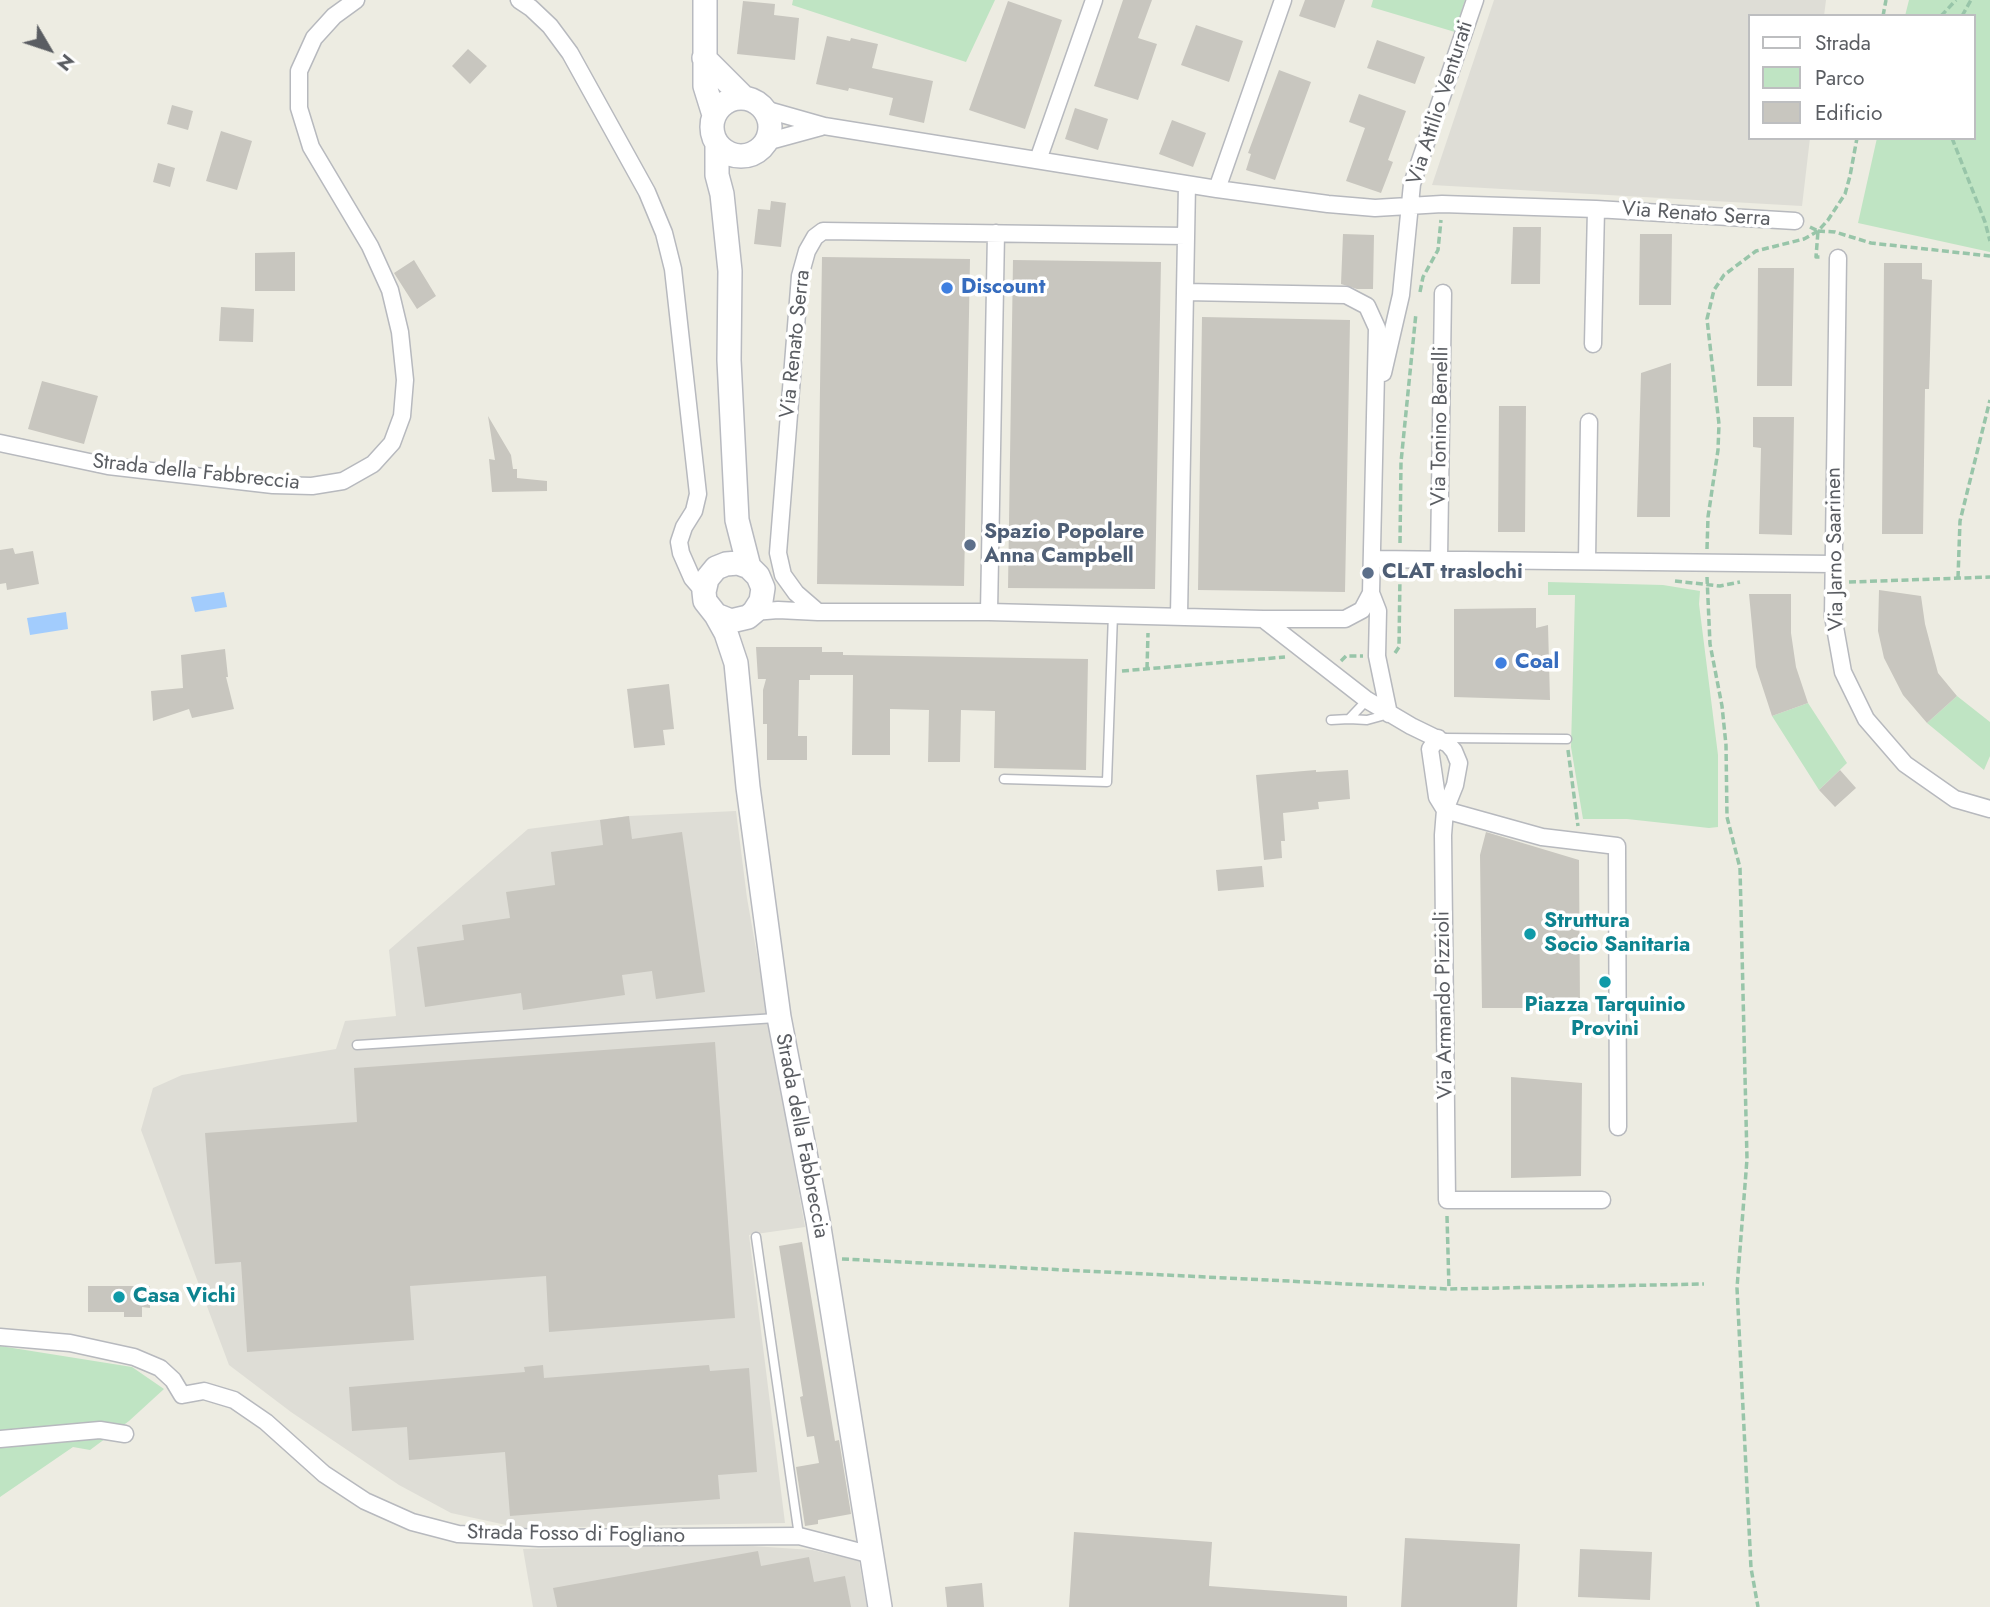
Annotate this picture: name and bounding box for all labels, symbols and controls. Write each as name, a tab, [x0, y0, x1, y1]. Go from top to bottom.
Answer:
north arrow	[14, 14, 84, 84]
legend	[1748, 14, 1976, 140]
street label: Via Attilio Venturati	[1403, 18, 1479, 188]
text: Strada	[1815, 28, 1871, 58]
text: N	[50, 48, 81, 77]
text: Parco	[1815, 63, 1864, 93]
text: Edificio	[1815, 98, 1882, 128]
street label: Via Renato Serra	[1621, 197, 1771, 233]
street label: Via Renato Serra	[776, 269, 816, 419]
place label: Discount	[961, 275, 1045, 301]
marker: Discount	[939, 280, 955, 296]
street label: Via Tonino Benelli	[1427, 346, 1455, 506]
street label: Strada della Fabbreccia	[91, 450, 301, 496]
street label: Via Jarno Saarinen	[1822, 467, 1850, 631]
place label: Spazio Popolare Anna Campbell	[984, 520, 1144, 570]
marker: Spazio Popolare Anna Campbell	[962, 537, 978, 553]
place label: CLAT traslochi	[1382, 560, 1523, 586]
marker: CLAT traslochi	[1360, 565, 1376, 581]
place label: Coal	[1515, 650, 1559, 676]
marker: Coal	[1493, 655, 1509, 671]
place label: Struttura Socio Sanitaria	[1544, 909, 1690, 959]
street label: Via Armando Pizzioli	[1431, 911, 1459, 1099]
marker: Struttura Socio Sanitaria	[1522, 926, 1538, 942]
marker: Piazza Tarquinio Provini	[1597, 974, 1613, 990]
place label: Piazza Tarquinio Provini	[1525, 993, 1685, 1043]
street label: Strada della Fabbreccia	[769, 1031, 833, 1241]
place label: Casa Vichi	[133, 1284, 236, 1310]
marker: Casa Vichi	[111, 1289, 127, 1305]
street label: Strada Fosso di Fogliano	[467, 1520, 685, 1550]

